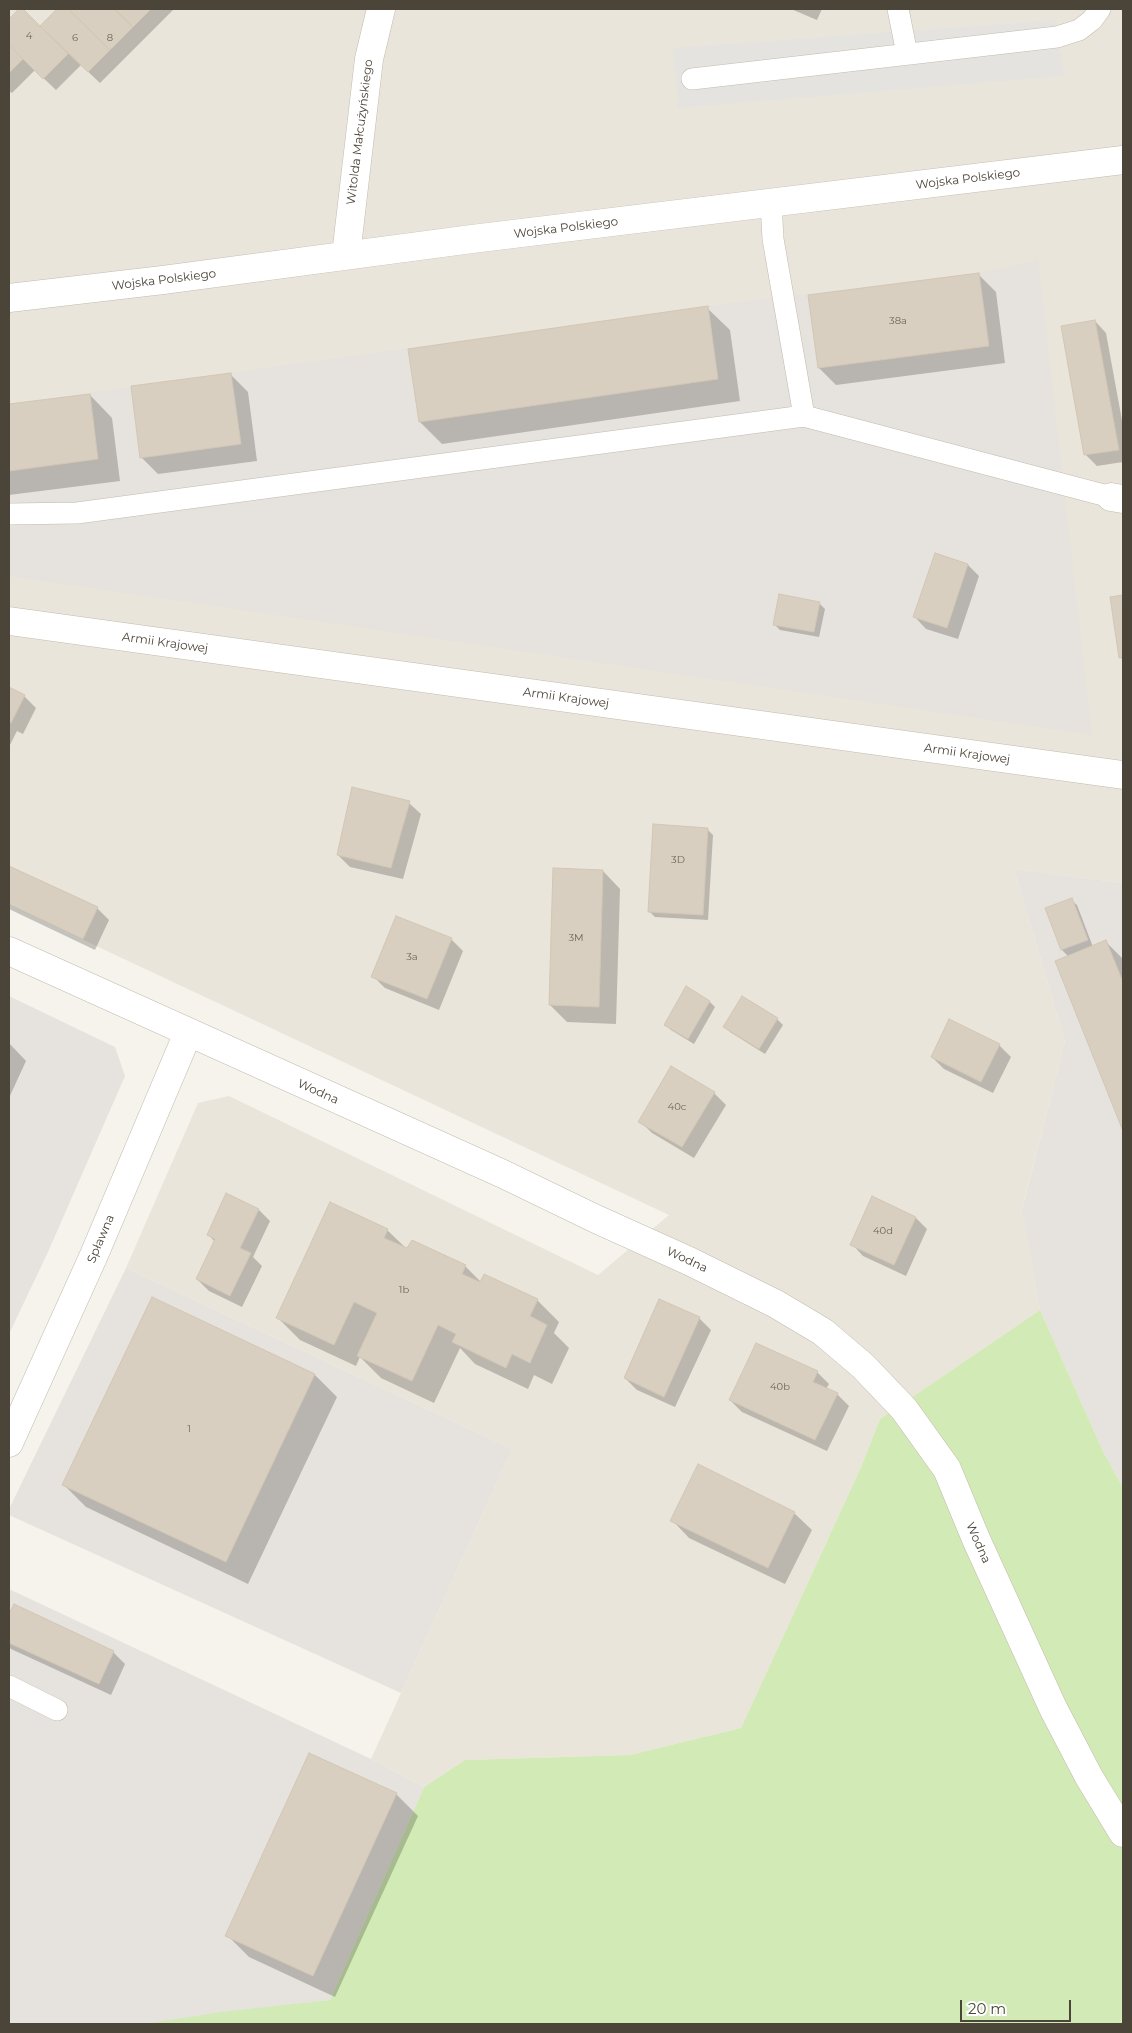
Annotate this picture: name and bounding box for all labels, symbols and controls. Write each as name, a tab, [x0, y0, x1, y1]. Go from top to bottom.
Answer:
house number: 4	[26, 30, 32, 42]
house number: 6	[72, 32, 78, 44]
house number: 8	[107, 32, 113, 44]
street label: Witolda Małcużyńskiego	[344, 58, 376, 206]
street label: Wojska Polskiego	[915, 165, 1021, 193]
street label: Wojska Polskiego	[513, 214, 619, 242]
street label: Wojska Polskiego	[111, 266, 217, 294]
house number: 38a	[889, 315, 907, 327]
street label: Armii Krajowej	[121, 630, 209, 656]
street label: Armii Krajowej	[522, 685, 610, 711]
street label: Armii Krajowej	[923, 741, 1011, 767]
house number: 3D	[671, 854, 685, 866]
house number: 3M	[568, 932, 584, 944]
house number: 3a	[406, 951, 418, 963]
street label: Wodna	[295, 1077, 341, 1107]
house number: 40c	[668, 1101, 686, 1113]
street label: Spławna	[84, 1212, 118, 1266]
house number: 40d	[873, 1225, 893, 1237]
street label: Wodna	[664, 1244, 710, 1276]
house number: 1b	[399, 1284, 409, 1296]
house number: 40b	[770, 1381, 790, 1393]
house number: 1	[187, 1423, 191, 1435]
street label: Wodna	[963, 1520, 993, 1566]
scale bar	[962, 1990, 1073, 2022]
text: 20 m	[968, 1999, 1006, 2018]

